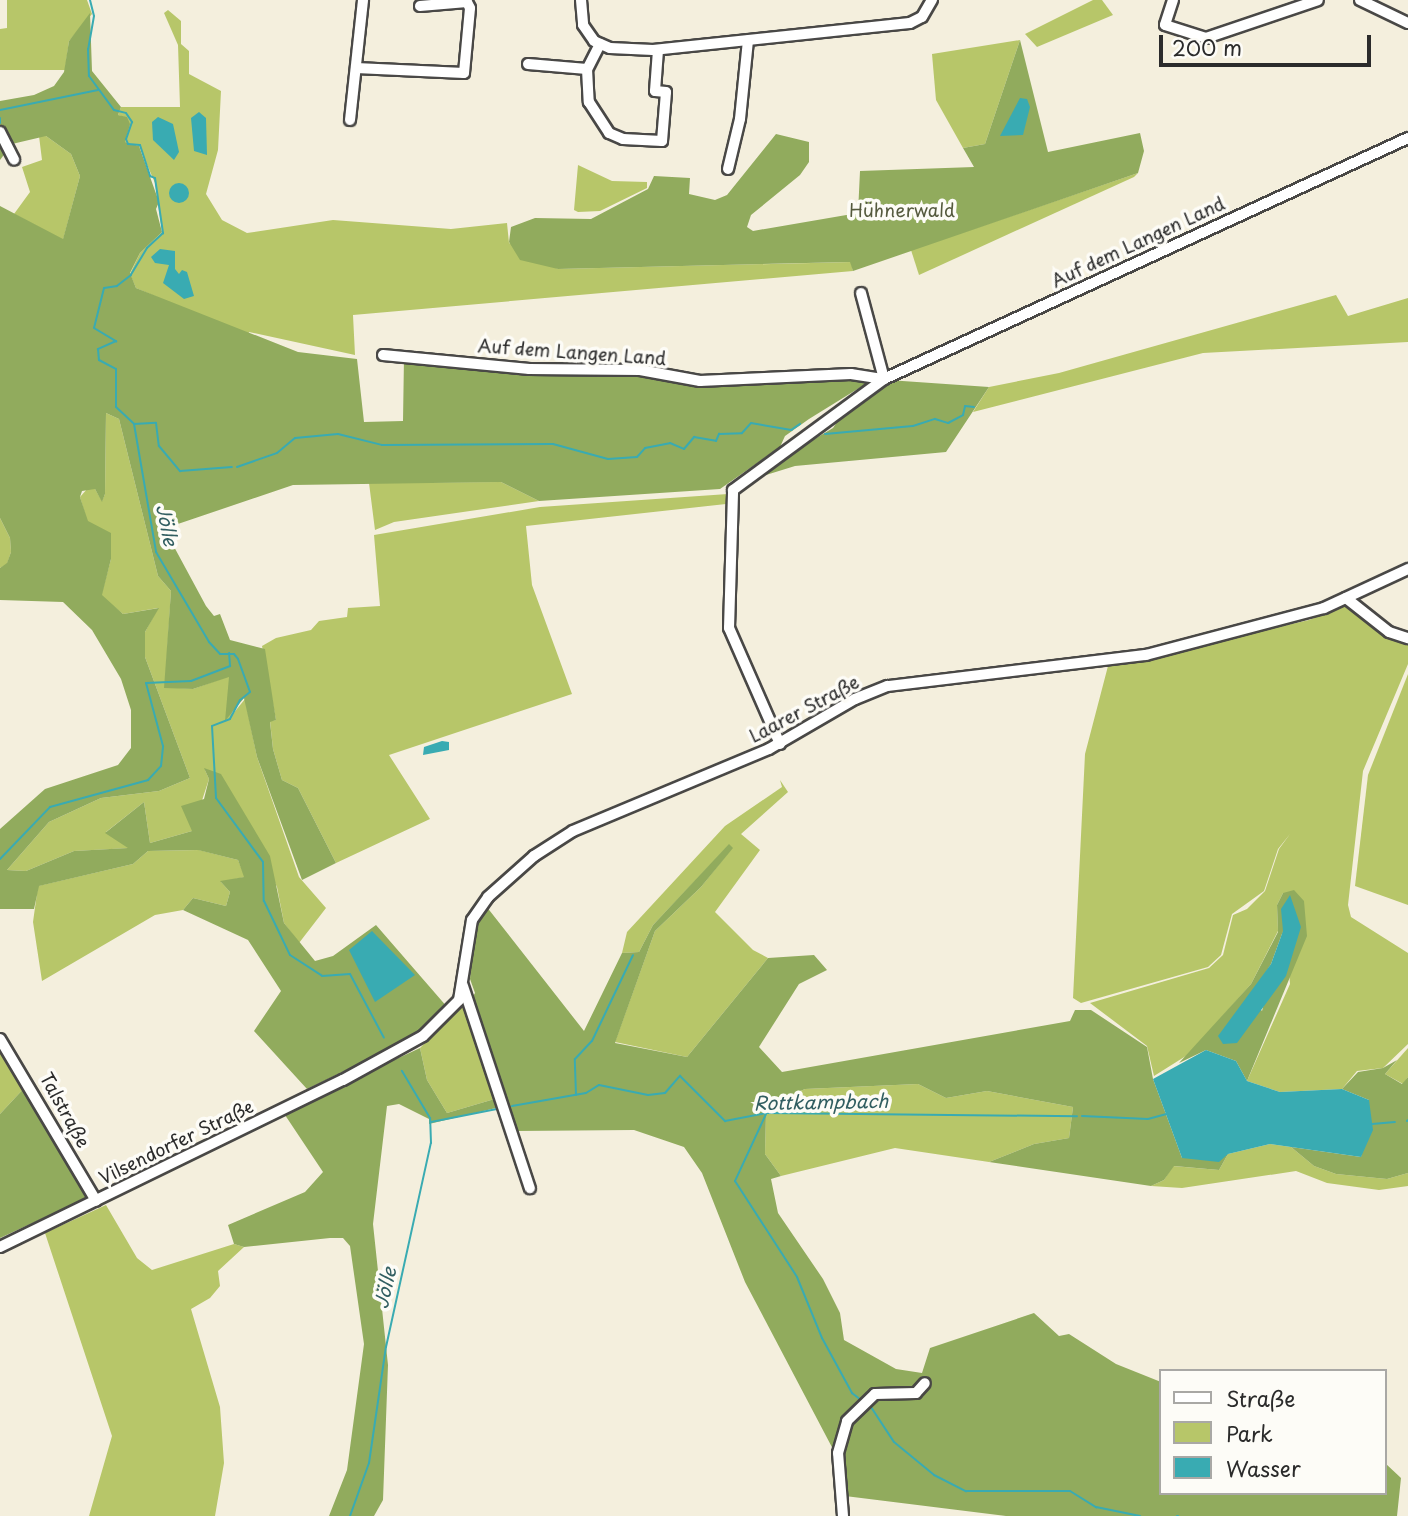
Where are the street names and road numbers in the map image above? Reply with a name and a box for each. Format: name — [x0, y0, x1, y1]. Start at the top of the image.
street label: Auf dem Langen Land — [1047, 192, 1229, 292]
street label: Auf dem Langen Land — [476, 335, 668, 369]
street label: Laarer Straße — [745, 671, 863, 747]
street label: Talstraße — [36, 1069, 94, 1151]
street label: Vilsendorfer Straße — [95, 1095, 257, 1189]

